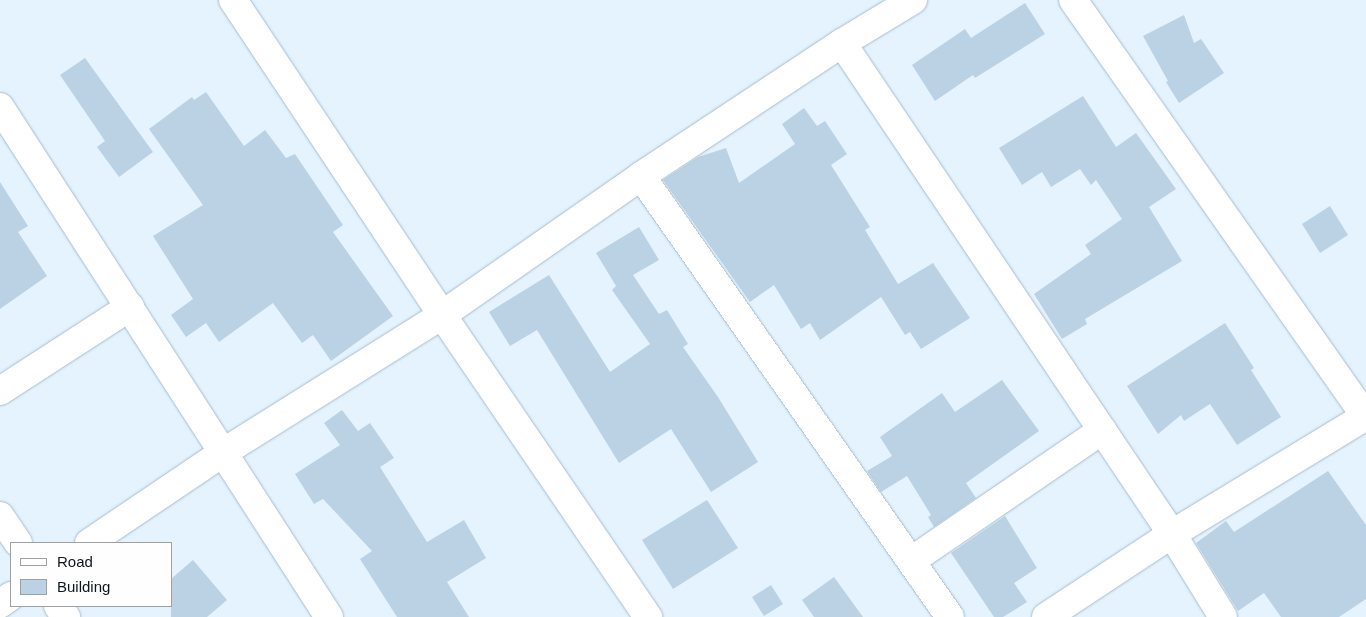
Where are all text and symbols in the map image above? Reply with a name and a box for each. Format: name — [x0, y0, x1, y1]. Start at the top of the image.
legend — [10, 542, 172, 607]
text: Road — [57, 553, 93, 570]
text: Building — [57, 578, 110, 595]

